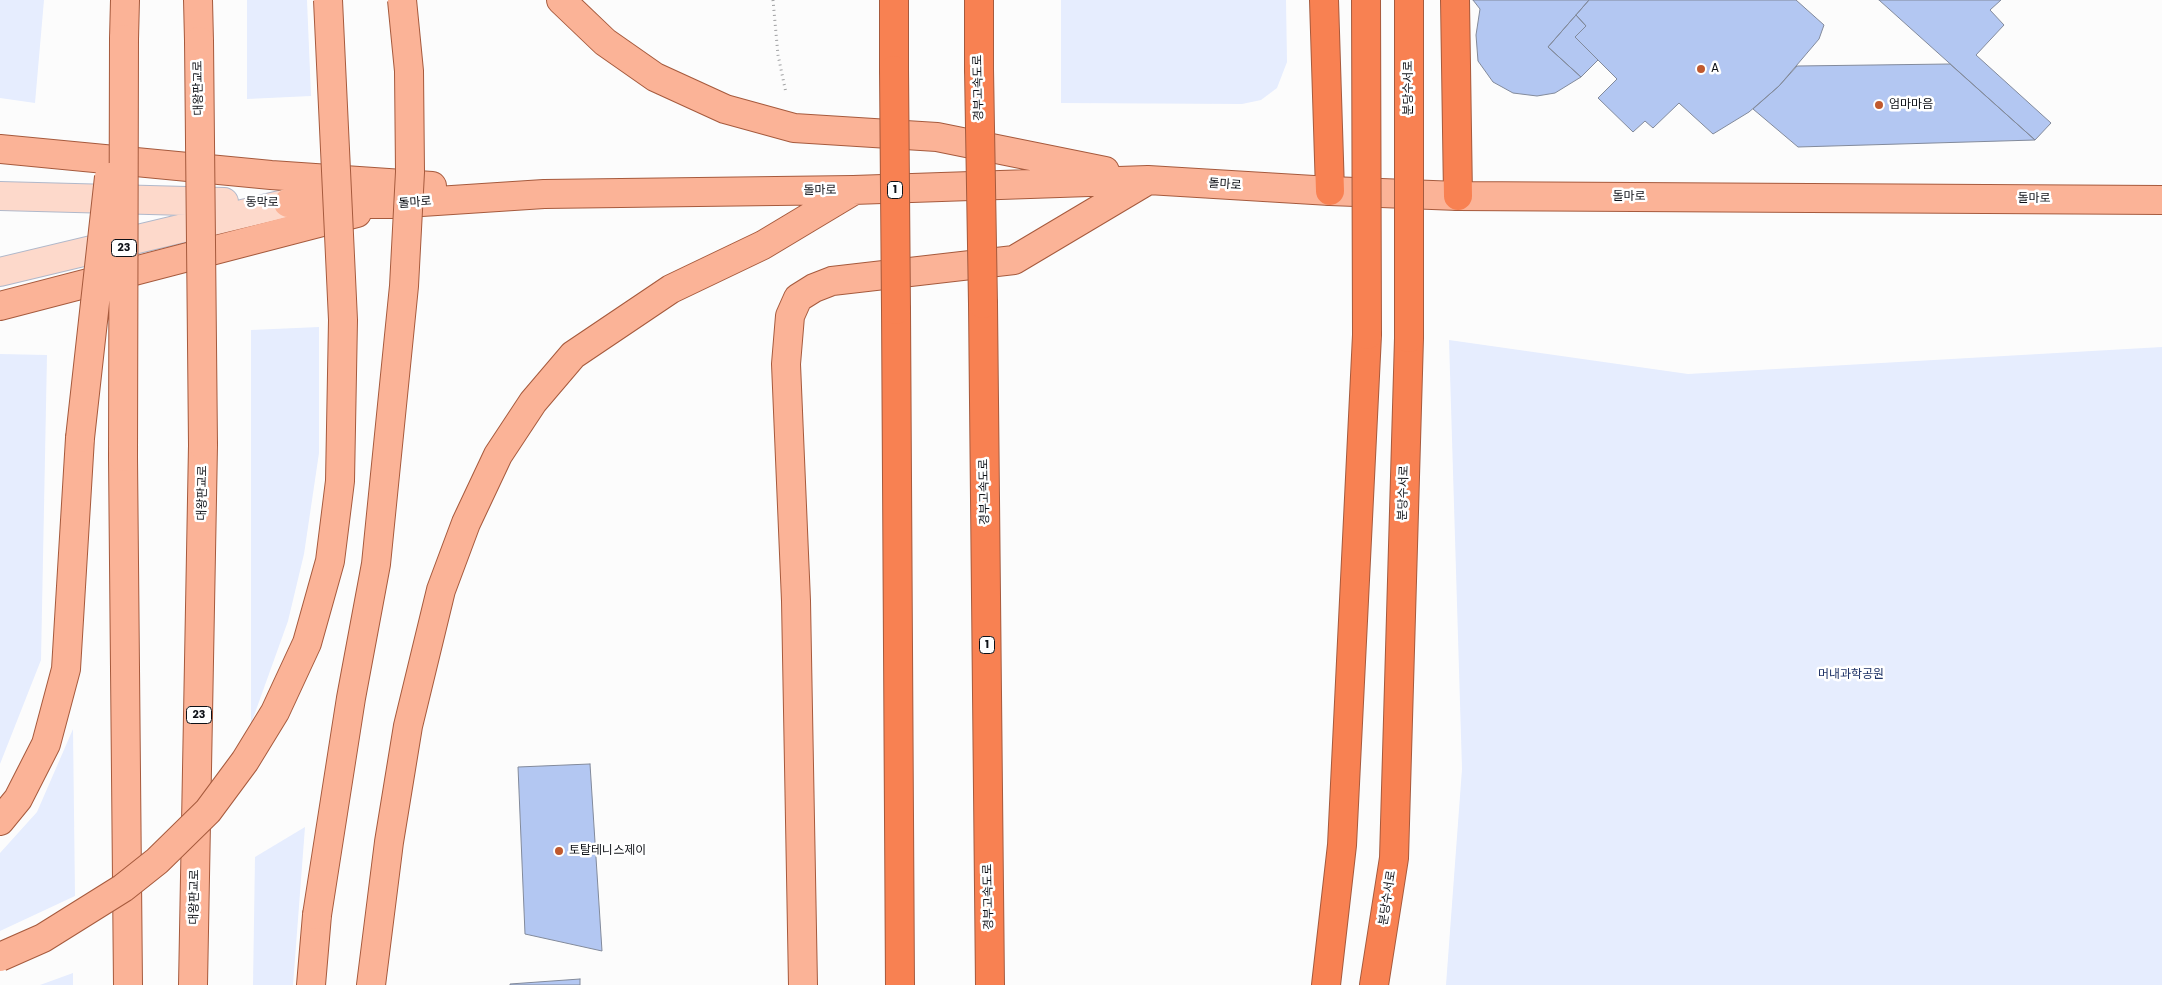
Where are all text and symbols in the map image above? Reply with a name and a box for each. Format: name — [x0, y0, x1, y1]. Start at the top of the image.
street label: 경부고속도로 — [971, 55, 987, 121]
street label: 대왕판교로 — [191, 60, 207, 116]
street label: 분당수서로 — [1402, 60, 1416, 116]
place label: A — [1711, 62, 1719, 76]
marker: A — [1695, 63, 1707, 75]
place label: 엄마마음 — [1889, 98, 1933, 112]
marker: 엄마마음 — [1873, 99, 1885, 111]
street label: 돌마로 — [1208, 177, 1242, 193]
road number: 1 — [888, 182, 902, 198]
street label: 돌마로 — [803, 184, 837, 198]
street label: 돌마로 — [1612, 190, 1646, 204]
street label: 돌마로 — [2017, 192, 2051, 206]
street label: 돌마로 — [398, 195, 432, 211]
street label: 동막로 — [245, 196, 279, 210]
road number: 23 — [112, 240, 136, 256]
street label: 경부고속도로 — [977, 459, 993, 525]
street label: 대왕판교로 — [195, 465, 211, 521]
street label: 분당수서로 — [1396, 465, 1412, 521]
road number: 1 — [980, 636, 994, 654]
park label: 머내과학공원 — [1818, 668, 1884, 682]
road number: 23 — [186, 706, 212, 724]
place label: 토탈테니스제이 — [569, 844, 646, 858]
marker: 토탈테니스제이 — [553, 845, 565, 857]
street label: 경부고속도로 — [981, 864, 997, 930]
street label: 대왕판교로 — [187, 869, 203, 925]
street label: 분당수서로 — [1377, 870, 1399, 926]

